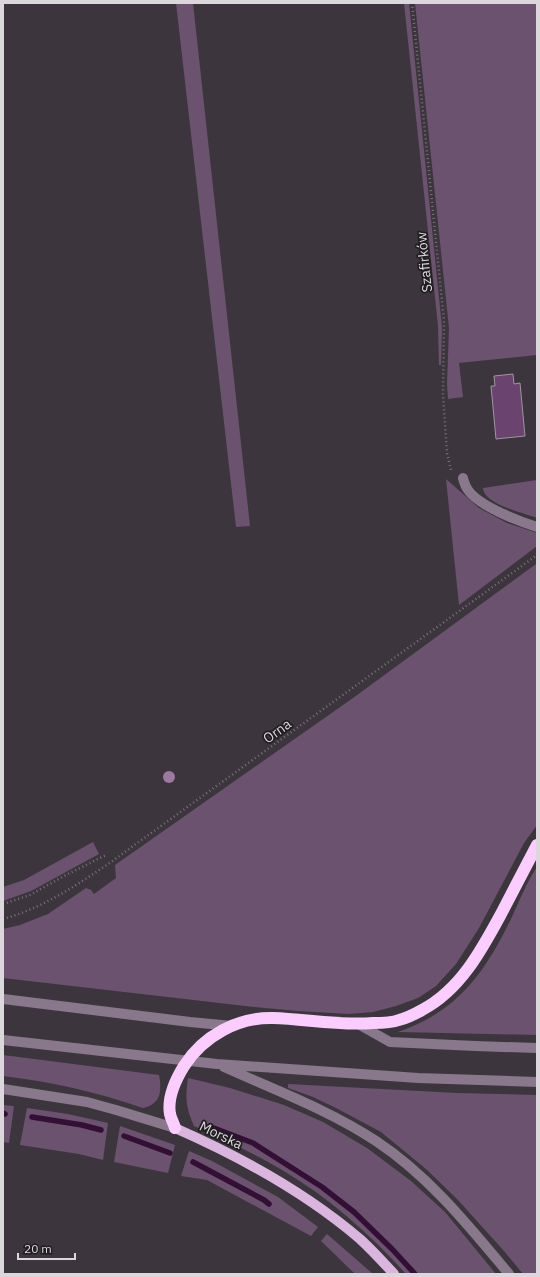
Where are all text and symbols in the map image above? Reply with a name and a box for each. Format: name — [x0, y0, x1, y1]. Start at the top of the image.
street label: Szafirków — [412, 231, 436, 293]
street label: Orna — [259, 714, 295, 747]
street label: Morska — [196, 1117, 246, 1153]
scale bar — [18, 1235, 75, 1261]
text: 20 m — [24, 1241, 52, 1256]

